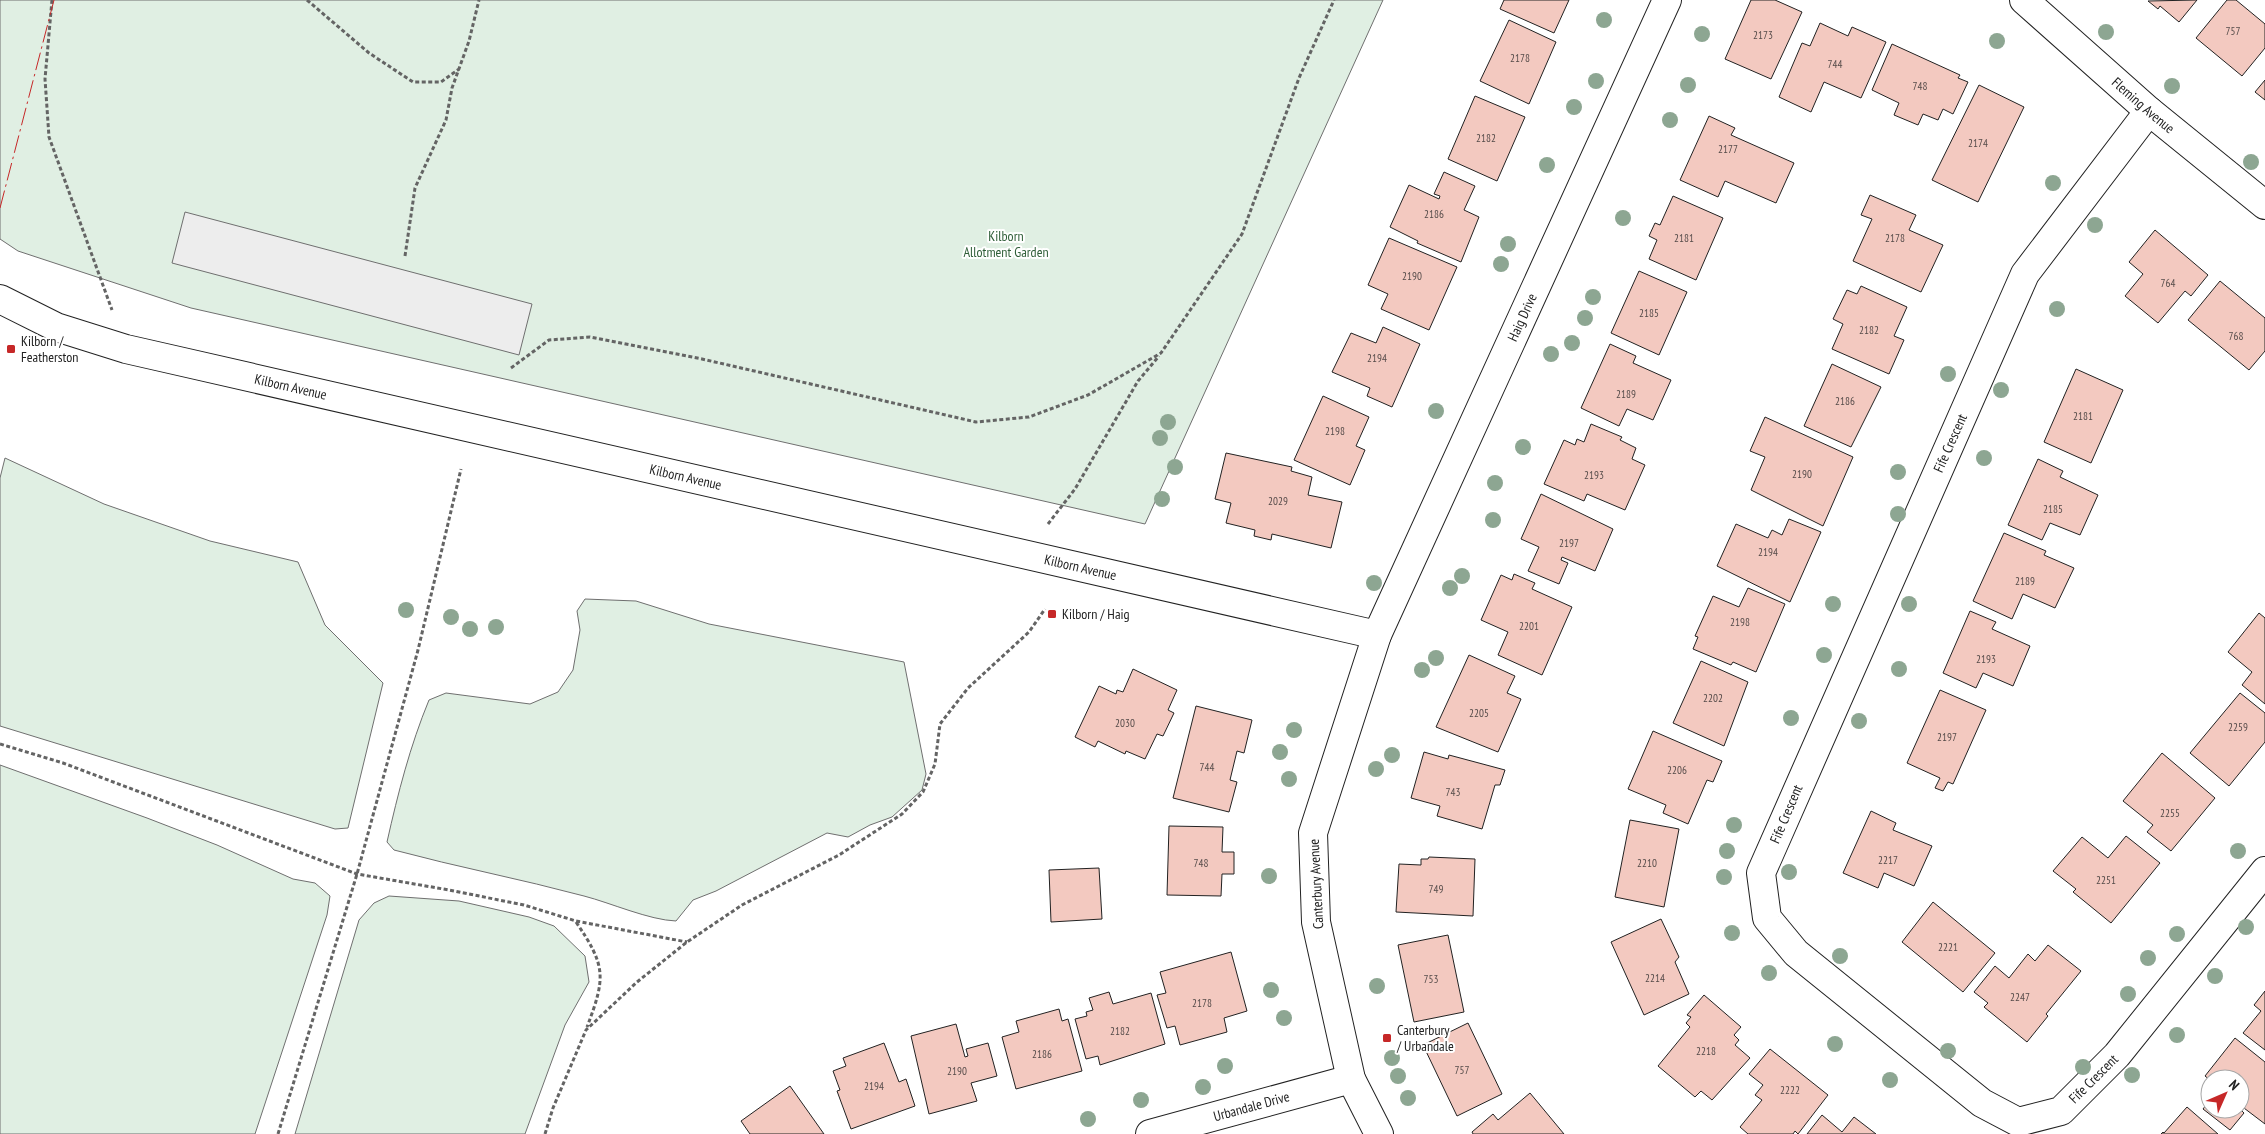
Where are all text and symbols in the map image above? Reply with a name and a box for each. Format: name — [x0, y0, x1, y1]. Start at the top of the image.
house number: 757 — [2226, 24, 2240, 38]
house number: 2173 — [1753, 28, 1773, 42]
house number: 2178 — [1510, 51, 1530, 65]
house number: 744 — [1828, 57, 1842, 71]
street label: Fleming Avenue — [2108, 73, 2179, 137]
house number: 748 — [1913, 79, 1927, 93]
house number: 2182 — [1476, 131, 1496, 145]
house number: 2174 — [1968, 136, 1988, 150]
house number: 2177 — [1718, 142, 1738, 156]
house number: 2186 — [1424, 207, 1444, 221]
park label: Kilborn Allotment Garden — [963, 227, 1049, 261]
house number: 2181 — [1674, 231, 1694, 245]
house number: 2178 — [1885, 231, 1905, 245]
house number: 2190 — [1402, 269, 1422, 283]
house number: 764 — [2161, 276, 2175, 290]
street label: Haig Drive — [1503, 290, 1541, 344]
house number: 2185 — [1639, 306, 1659, 320]
house number: 2182 — [1859, 323, 1879, 337]
house number: 768 — [2229, 329, 2243, 343]
place label: Kilborn / Featherston — [21, 332, 78, 366]
marker: Kilborn / Featherston — [5, 343, 17, 355]
house number: 2194 — [1367, 351, 1387, 365]
street label: Kilborn Avenue — [253, 370, 329, 404]
house number: 2189 — [1616, 387, 1636, 401]
house number: 2186 — [1835, 394, 1855, 408]
house number: 2181 — [2073, 409, 2093, 423]
street label: Fife Crescent — [1929, 411, 1971, 475]
house number: 2198 — [1325, 424, 1345, 438]
street label: Kilborn Avenue — [648, 460, 724, 494]
house number: 2190 — [1792, 467, 1812, 481]
house number: 2193 — [1584, 468, 1604, 482]
house number: 2029 — [1268, 494, 1288, 508]
house number: 2185 — [2043, 502, 2063, 516]
house number: 2197 — [1559, 536, 1579, 550]
house number: 2194 — [1758, 545, 1778, 559]
street label: Kilborn Avenue — [1043, 550, 1118, 584]
house number: 2189 — [2015, 574, 2035, 588]
place label: Kilborn / Haig — [1062, 605, 1130, 623]
marker: Kilborn / Haig — [1046, 608, 1058, 620]
house number: 2198 — [1730, 615, 1750, 629]
house number: 2201 — [1519, 619, 1539, 633]
house number: 2193 — [1976, 652, 1996, 666]
house number: 2202 — [1703, 691, 1723, 705]
house number: 2205 — [1469, 706, 1489, 720]
house number: 2030 — [1115, 716, 1135, 730]
house number: 2259 — [2228, 720, 2248, 734]
house number: 2197 — [1937, 730, 1957, 744]
house number: 744 — [1200, 760, 1214, 774]
house number: 2206 — [1667, 763, 1687, 777]
street label: Fife Crescent — [1766, 782, 1806, 846]
house number: 743 — [1446, 785, 1460, 799]
house number: 2255 — [2160, 806, 2180, 820]
street label: Canterbury Avenue — [1305, 838, 1327, 930]
house number: 2217 — [1878, 853, 1898, 867]
house number: 748 — [1194, 856, 1208, 870]
house number: 2210 — [1637, 856, 1657, 870]
house number: 2251 — [2096, 873, 2116, 887]
house number: 749 — [1429, 882, 1443, 896]
house number: 2221 — [1938, 940, 1958, 954]
house number: 2214 — [1645, 971, 1665, 985]
house number: 753 — [1424, 972, 1438, 986]
house number: 2247 — [2010, 990, 2030, 1004]
house number: 2178 — [1192, 996, 1212, 1010]
place label: Canterbury / Urbandale — [1396, 1021, 1454, 1055]
house number: 2182 — [1110, 1024, 1130, 1038]
marker: Canterbury / Urbandale — [1381, 1032, 1393, 1044]
house number: 2218 — [1696, 1044, 1716, 1058]
house number: 2186 — [1032, 1047, 1052, 1061]
street label: Fife Crescent — [2065, 1050, 2122, 1107]
house number: 757 — [1455, 1063, 1469, 1077]
house number: 2190 — [947, 1064, 967, 1078]
north arrow — [2200, 1069, 2250, 1119]
text: N — [2225, 1076, 2243, 1094]
house number: 2194 — [864, 1079, 884, 1093]
house number: 2222 — [1780, 1083, 1800, 1097]
street label: Urbandale Drive — [1211, 1087, 1292, 1125]

